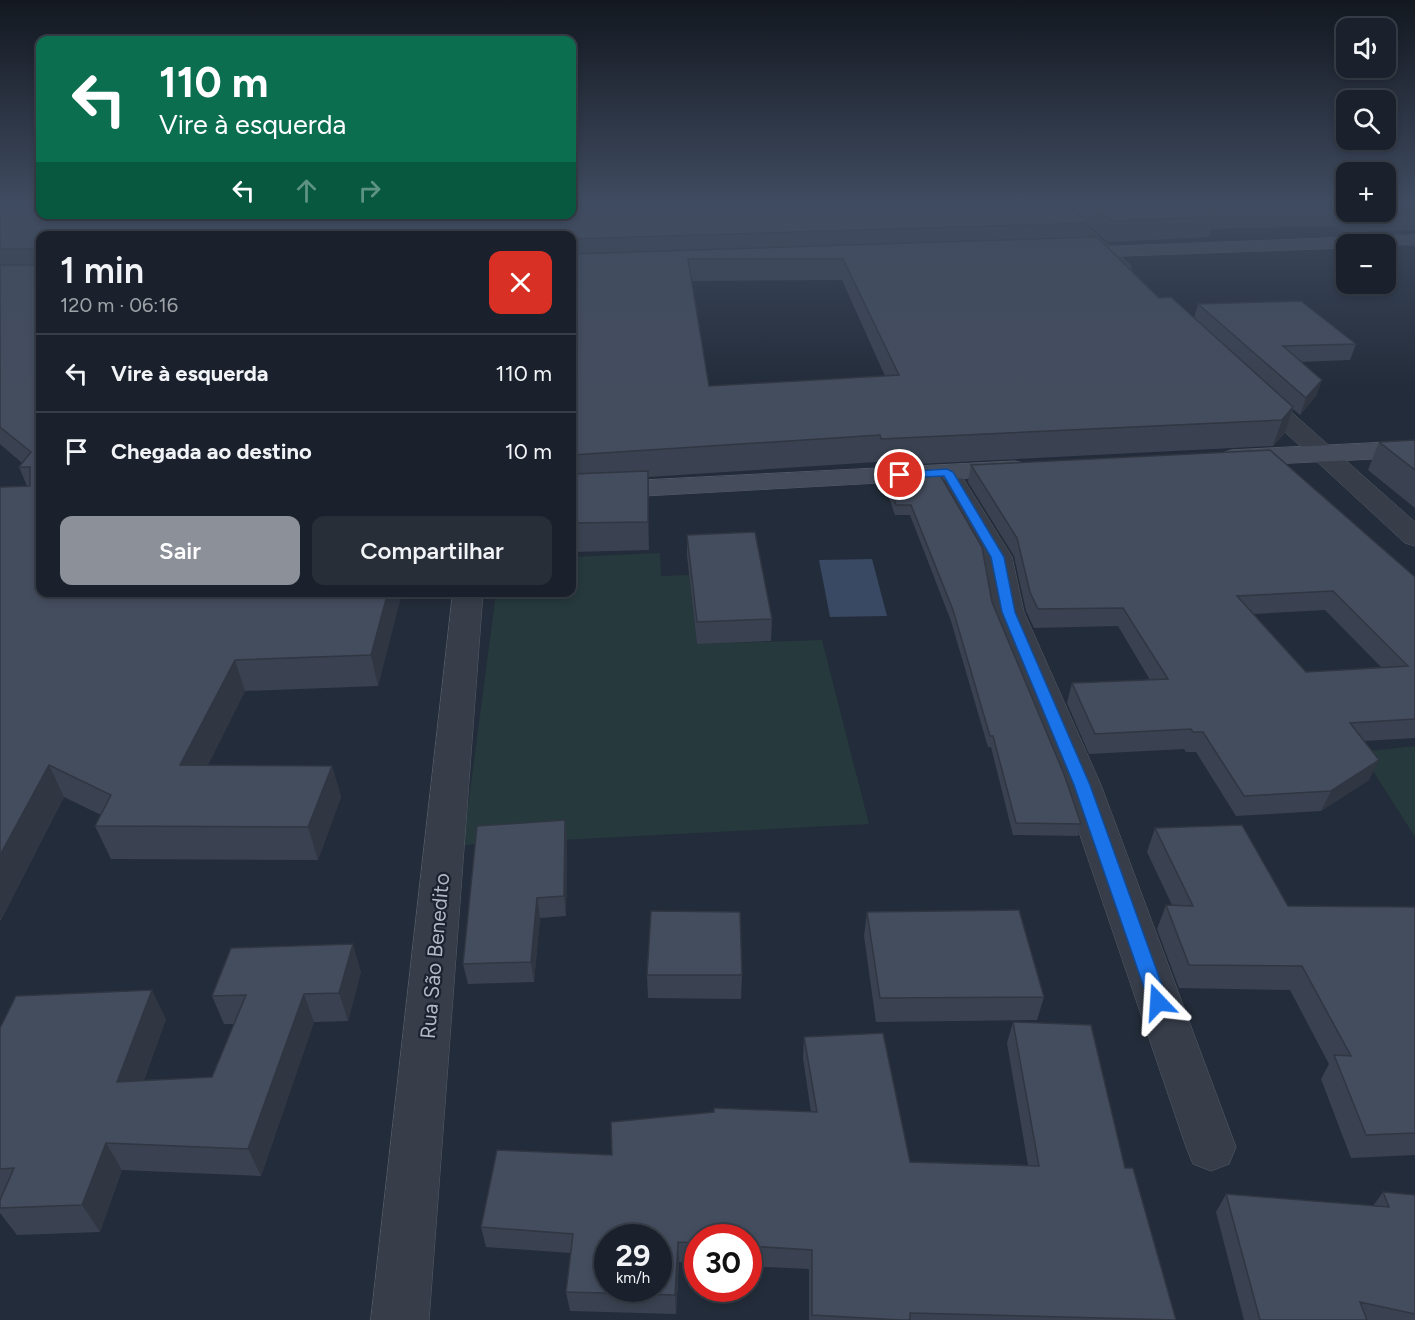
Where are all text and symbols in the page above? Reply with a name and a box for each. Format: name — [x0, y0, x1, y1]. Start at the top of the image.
map controls — [1336, 18, 1396, 294]
button: sound — [1336, 18, 1396, 78]
text: 110 m — [159, 57, 268, 108]
icon: left — [60, 60, 138, 138]
button: search — [1336, 90, 1396, 150]
text: Vire à esquerda — [159, 108, 346, 141]
button: + — [1336, 162, 1396, 222]
icon: left — [227, 174, 260, 207]
icon: ahead — [290, 174, 323, 207]
icon: right — [353, 174, 386, 207]
button: − — [1336, 234, 1396, 294]
text: 1 min — [60, 249, 144, 292]
button: close — [489, 251, 552, 314]
text: 120 m · 06:16 — [60, 293, 178, 317]
icon: left — [60, 357, 93, 390]
text: Vire à esquerda — [111, 360, 269, 387]
text: 110 m — [496, 360, 552, 387]
icon: arrive — [60, 435, 93, 468]
text: Chegada ao destino — [111, 438, 312, 465]
text: 10 m — [505, 438, 552, 465]
pin — [874, 449, 925, 500]
icon: arrive — [883, 458, 916, 491]
button: Sair — [60, 516, 300, 585]
button: Compartilhar — [312, 516, 552, 585]
street label: Rua São Benedito — [415, 872, 454, 1040]
position arrow — [1126, 970, 1190, 1034]
speed limit sign: 30 — [684, 1224, 762, 1302]
text: 29 — [616, 1237, 650, 1274]
text: km/h — [616, 1269, 650, 1287]

